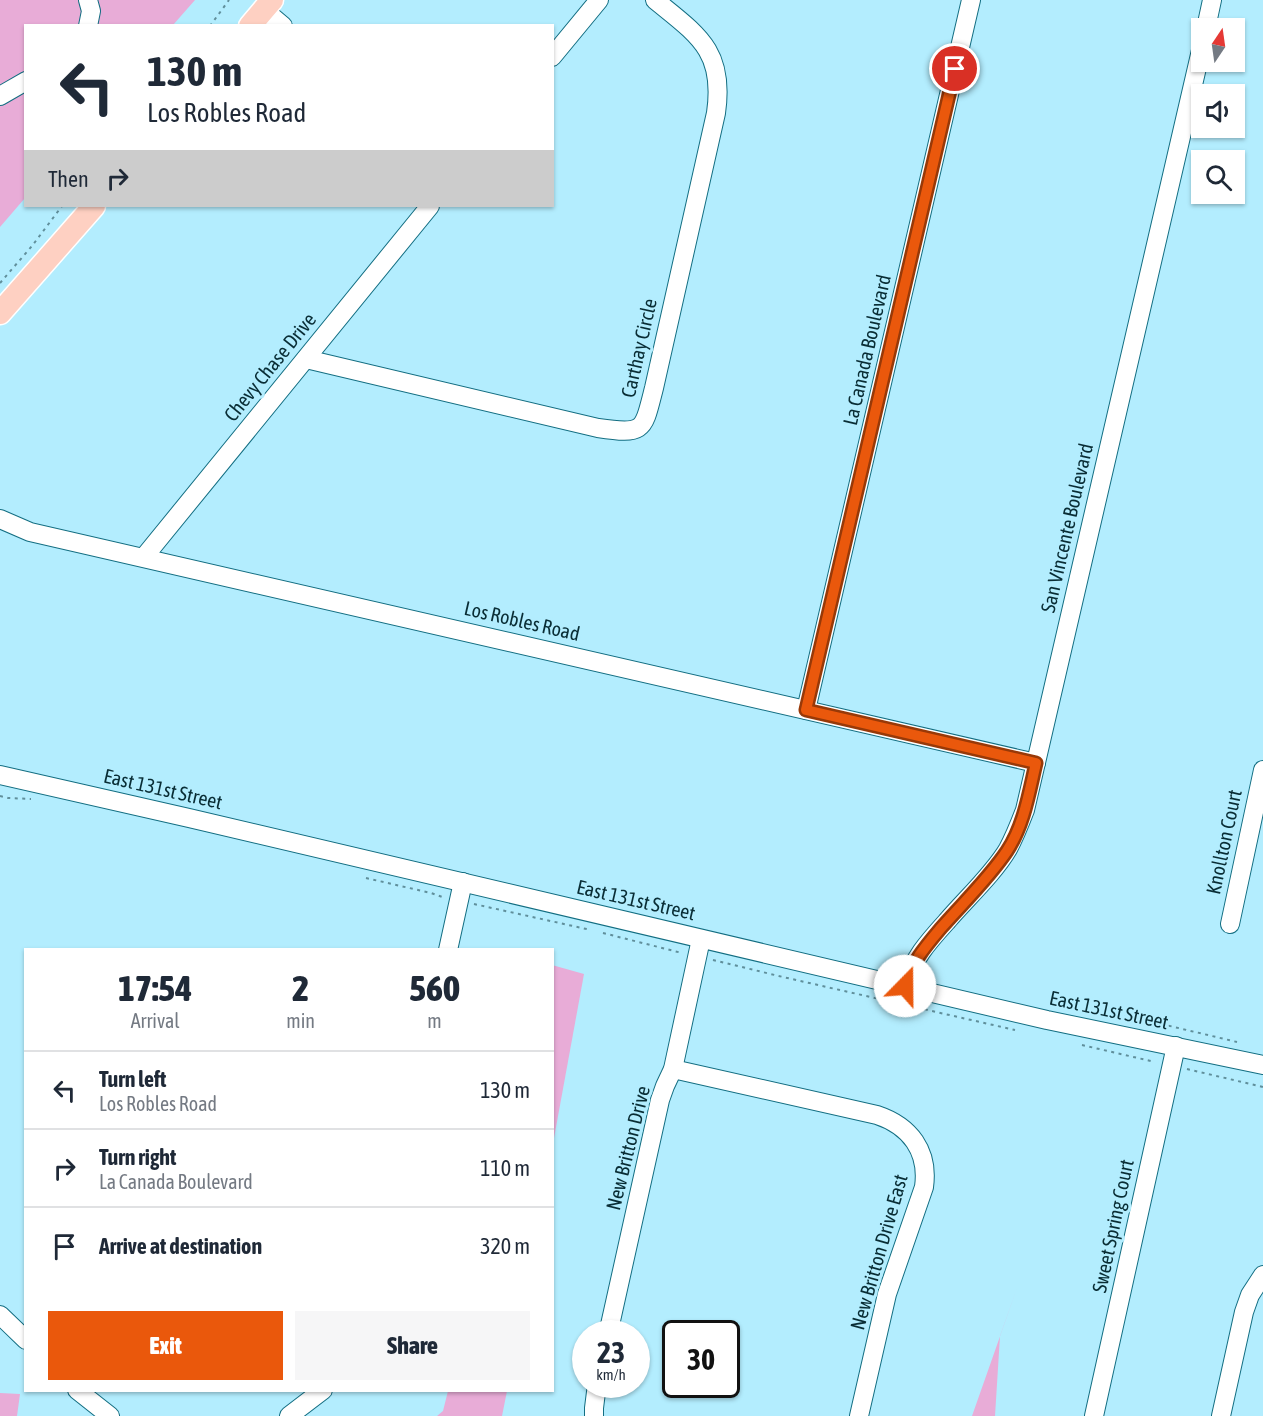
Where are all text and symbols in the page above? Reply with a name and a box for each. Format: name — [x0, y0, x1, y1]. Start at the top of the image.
north arrow — [1191, 18, 1245, 72]
map controls — [1191, 18, 1245, 204]
pin — [929, 43, 980, 94]
text: 130 m — [147, 47, 242, 95]
icon: left — [48, 48, 126, 126]
icon: arrive — [938, 52, 971, 85]
button: sound — [1191, 84, 1245, 138]
text: Los Robles Road — [147, 97, 306, 128]
button: search — [1191, 150, 1245, 204]
icon: right — [101, 162, 134, 195]
text: Then — [48, 166, 89, 192]
street label: La Canada Boulevard — [838, 272, 895, 427]
street label: Carthay Circle — [616, 296, 661, 400]
street label: Chevy Chase Drive — [219, 308, 320, 425]
street label: San Vincente Boulevard — [1036, 441, 1097, 615]
street label: Los Robles Road — [462, 596, 582, 645]
street label: East 131st Street — [102, 764, 225, 813]
street label: Knollton Court — [1201, 787, 1246, 896]
street label: East 131st Street — [575, 875, 698, 924]
position arrow — [873, 954, 937, 1018]
text: 17:54 — [118, 967, 192, 1009]
text: 2 — [292, 967, 309, 1009]
text: 560 — [409, 967, 460, 1009]
street label: East 131st Street — [1048, 986, 1171, 1033]
text: Arrival — [131, 1009, 180, 1032]
text: min — [286, 1009, 315, 1032]
text: m — [427, 1009, 442, 1032]
text: Turn left — [99, 1066, 166, 1092]
icon: left — [48, 1074, 81, 1107]
text: 130 m — [480, 1077, 530, 1103]
street label: New Britton Drive — [601, 1083, 654, 1212]
text: Los Robles Road — [99, 1092, 217, 1115]
text: Turn right — [99, 1144, 176, 1170]
icon: right — [48, 1152, 81, 1185]
text: 110 m — [480, 1155, 530, 1181]
street label: Sweet Spring Court — [1087, 1157, 1138, 1295]
text: La Canada Boulevard — [99, 1170, 253, 1193]
street label: New Britton Drive East — [845, 1171, 912, 1332]
icon: arrive — [48, 1230, 81, 1263]
text: Arrive at destination — [99, 1233, 262, 1259]
text: 320 m — [480, 1233, 530, 1259]
button: Exit — [48, 1311, 283, 1380]
button: Share — [295, 1311, 530, 1380]
speed limit sign: 30 — [662, 1320, 740, 1398]
text: 23 — [597, 1335, 625, 1369]
text: km/h — [596, 1366, 626, 1383]

